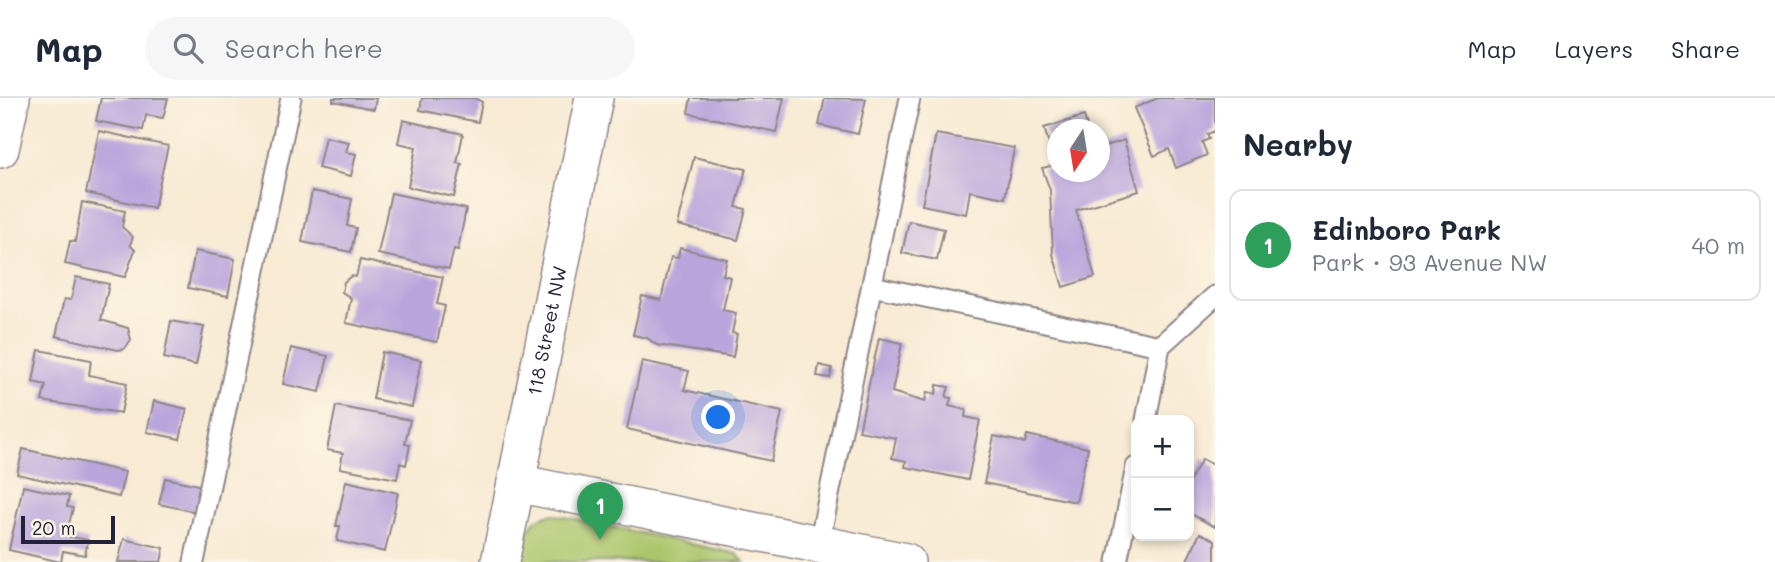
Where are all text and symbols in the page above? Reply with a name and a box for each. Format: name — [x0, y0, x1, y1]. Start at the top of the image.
search box — [145, 17, 635, 80]
text: Map — [35, 27, 103, 70]
icon: search — [169, 29, 207, 67]
text: Search here — [225, 31, 383, 65]
text: Map — [1468, 33, 1516, 64]
text: Layers — [1554, 33, 1633, 64]
text: Share — [1671, 33, 1740, 64]
north arrow — [1047, 119, 1110, 182]
text: Nearby — [1243, 124, 1353, 164]
text: Edinboro Park — [1312, 213, 1501, 247]
text: 1 — [1263, 230, 1273, 260]
text: 40 m — [1692, 230, 1745, 260]
text: Park · 93 Avenue NW — [1312, 247, 1547, 277]
street label: 118 Street NW — [521, 263, 572, 398]
your location — [701, 400, 735, 434]
map controls — [1131, 415, 1194, 541]
button: + — [1131, 415, 1194, 478]
button: − — [1131, 478, 1194, 541]
pin: 1 — [577, 482, 623, 540]
scale bar — [21, 513, 116, 545]
text: 20 m — [32, 515, 76, 540]

